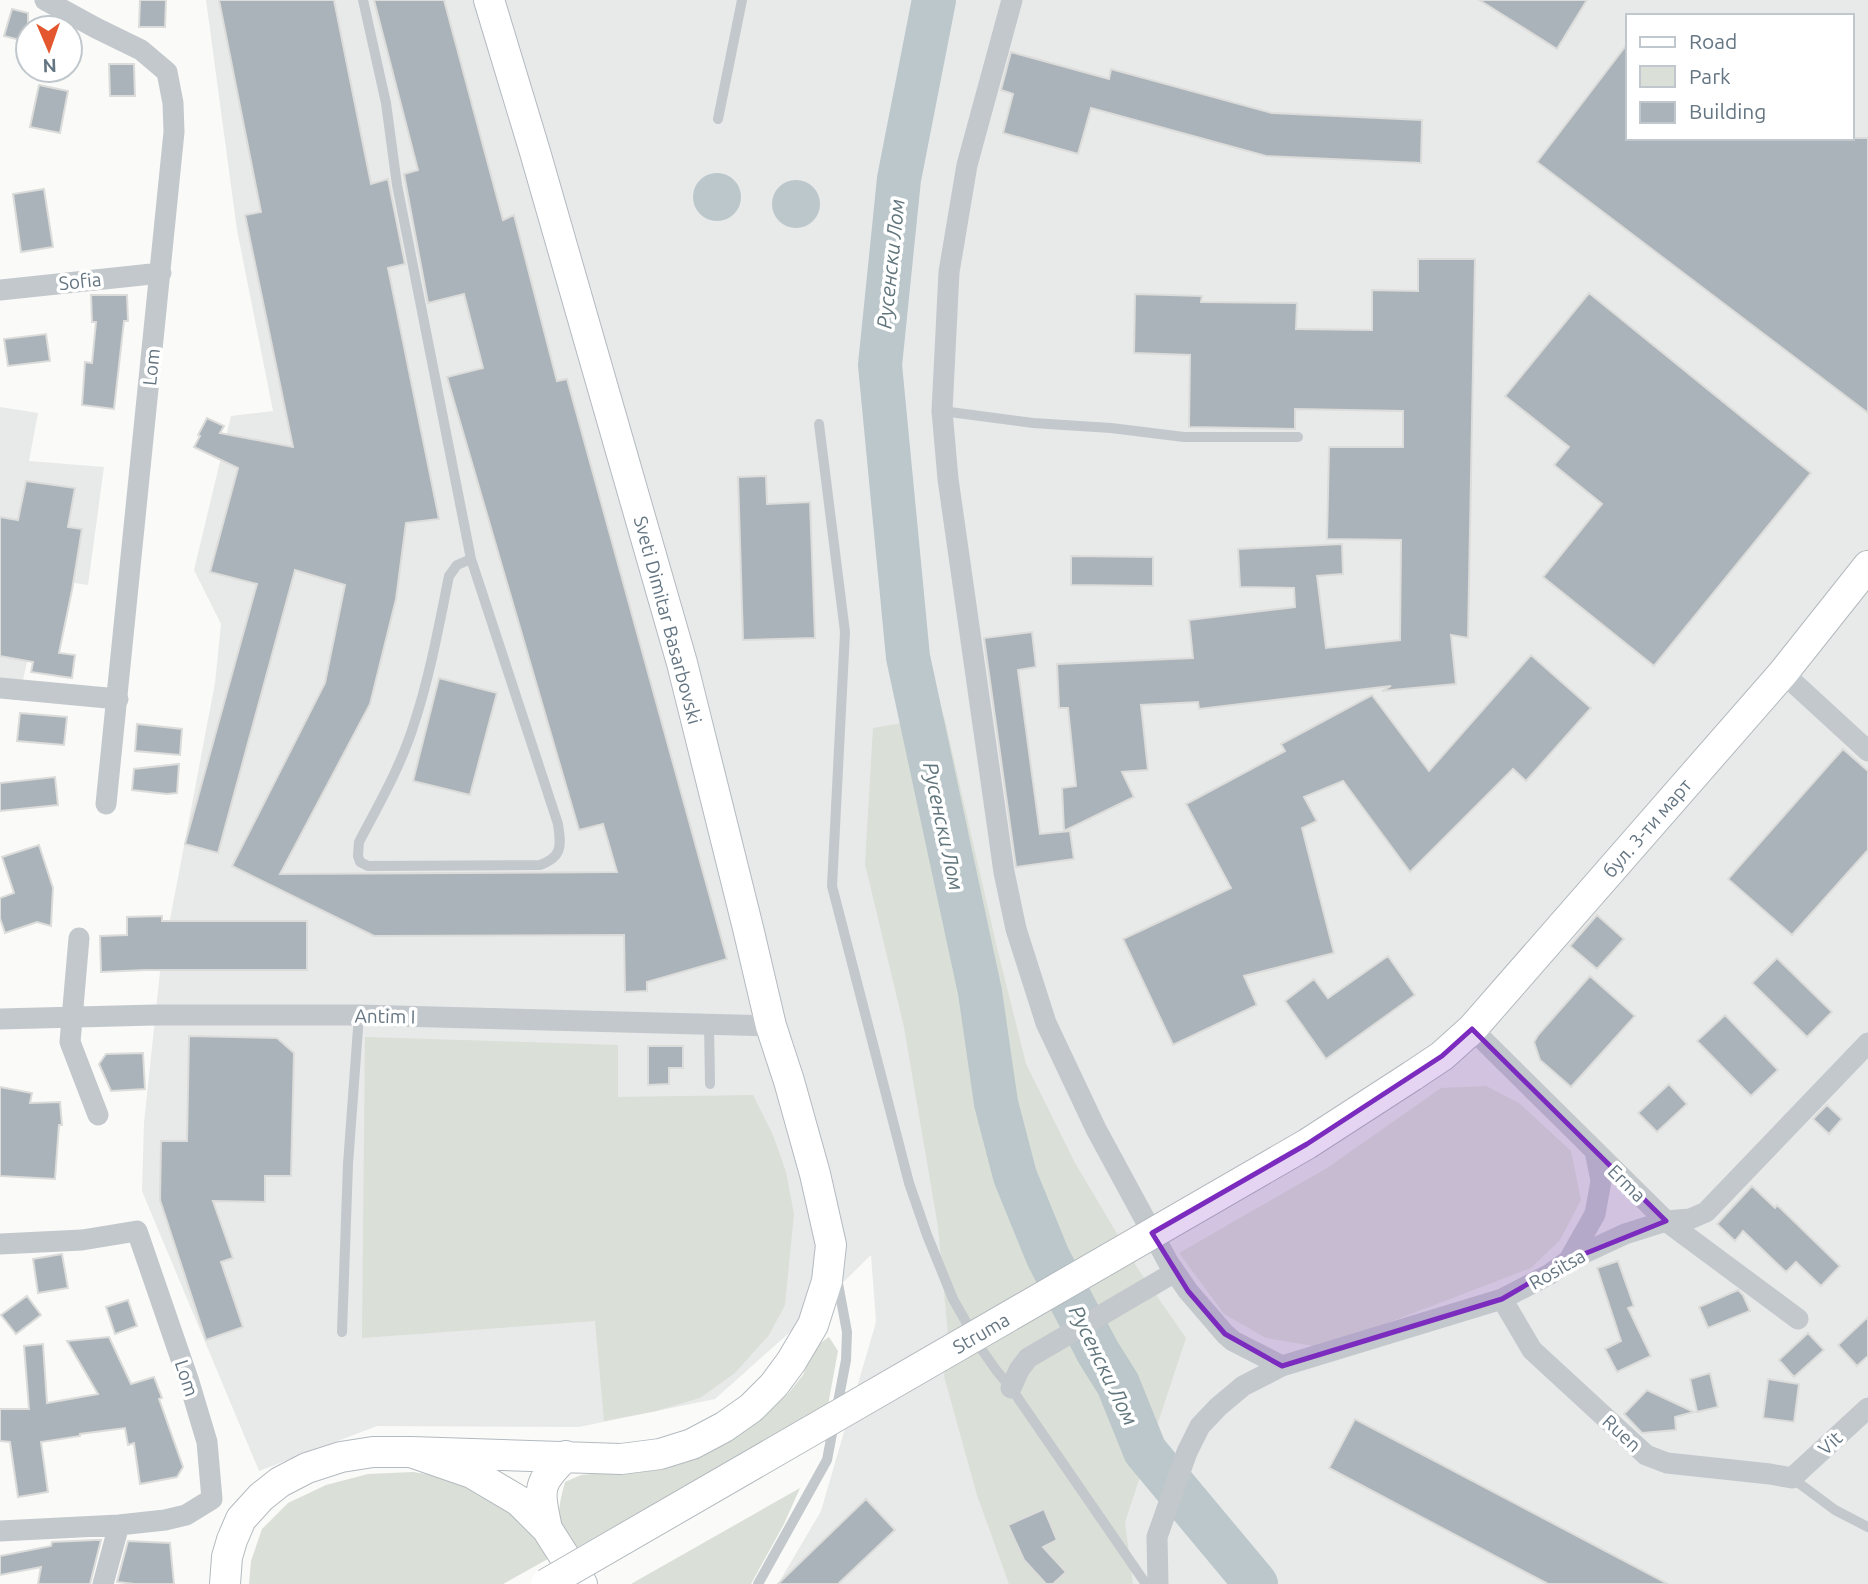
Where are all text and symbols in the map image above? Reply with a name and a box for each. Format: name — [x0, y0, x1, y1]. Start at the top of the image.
north arrow — [14, 14, 84, 84]
legend — [1626, 14, 1854, 140]
text: Road — [1689, 29, 1737, 53]
text: N — [42, 55, 57, 77]
text: Park — [1689, 64, 1731, 88]
text: Building — [1689, 99, 1766, 123]
water label: Русенски Лом — [871, 198, 909, 330]
street label: Sofia — [58, 268, 102, 294]
street label: Lom — [138, 347, 164, 387]
street label: Sveti Dimitar Basarbovski — [630, 513, 706, 727]
water label: Русенски Лом — [919, 760, 969, 892]
street label: бул. 3-ти март — [1598, 774, 1696, 882]
street label: Antim I — [354, 1004, 416, 1028]
street label: Erma — [1604, 1160, 1650, 1206]
street label: Rositsa — [1525, 1244, 1589, 1294]
water label: Русенски Лом — [1065, 1301, 1143, 1429]
street label: Struma — [949, 1308, 1013, 1358]
street label: Lom — [171, 1357, 203, 1399]
street label: Ruen — [1598, 1410, 1646, 1456]
street label: Vit — [1813, 1426, 1847, 1459]

